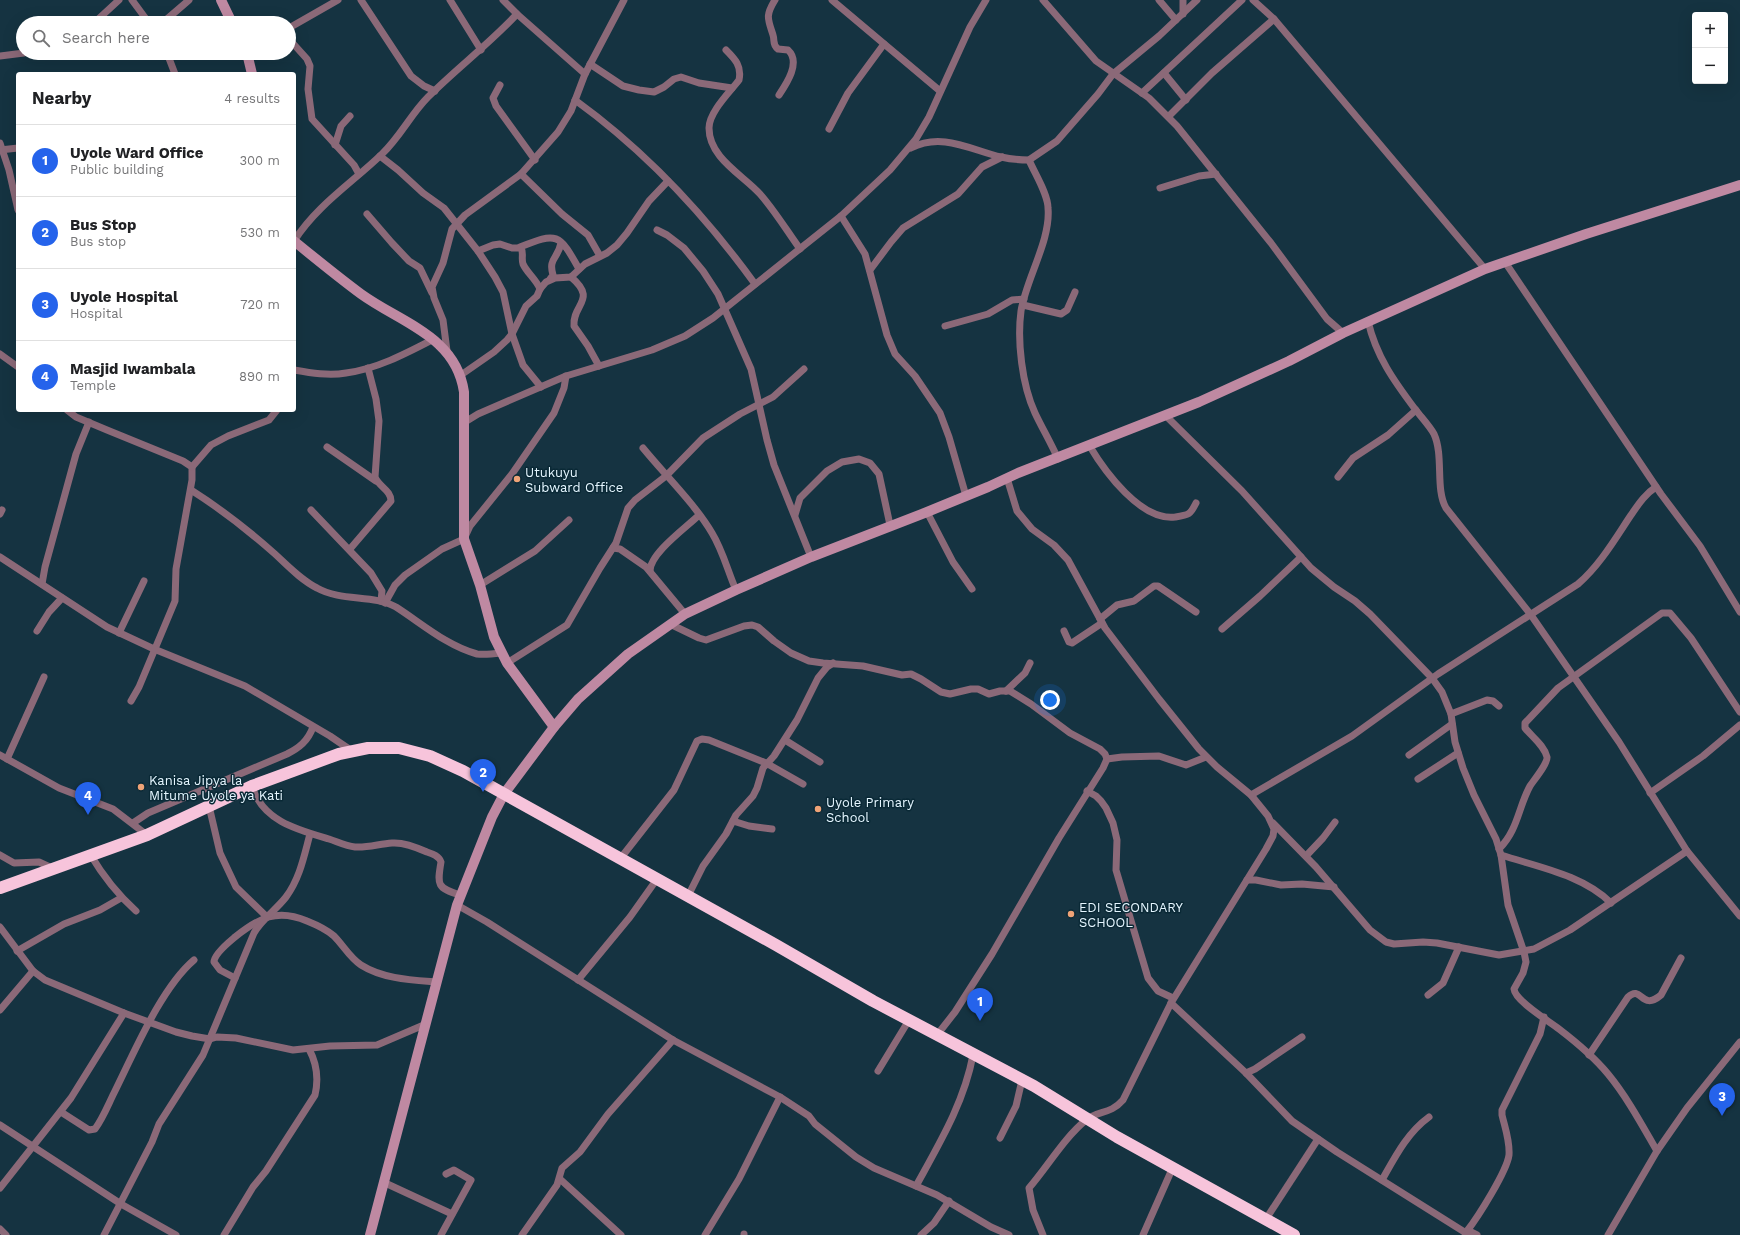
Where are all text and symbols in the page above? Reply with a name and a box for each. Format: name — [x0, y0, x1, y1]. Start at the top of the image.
map controls — [1692, 12, 1728, 84]
button: + — [1692, 12, 1728, 48]
search box — [16, 16, 296, 60]
icon: search — [30, 27, 52, 49]
text: Search here — [62, 29, 150, 47]
button: − — [1692, 48, 1728, 84]
text: Nearby — [32, 88, 91, 108]
text: 4 results — [224, 91, 280, 106]
text: Uyole Ward Office — [70, 144, 204, 162]
text: 1 — [42, 153, 48, 168]
text: 300 m — [239, 153, 280, 168]
text: Public building — [70, 162, 163, 177]
text: Bus Stop — [70, 216, 136, 234]
text: 2 — [41, 225, 49, 240]
text: 530 m — [240, 225, 280, 240]
text: Bus stop — [70, 234, 126, 249]
text: Uyole Hospital — [70, 288, 178, 306]
text: 3 — [41, 297, 49, 312]
text: 720 m — [240, 297, 280, 312]
text: Hospital — [70, 306, 122, 321]
text: Masjid Iwambala — [70, 360, 195, 378]
text: 4 — [41, 369, 49, 384]
text: 890 m — [239, 369, 280, 384]
text: Temple — [70, 378, 116, 393]
place label: Utukuyu Subward Office — [525, 465, 623, 495]
marker: Utukuyu Subward Office — [512, 474, 522, 484]
your location — [1040, 690, 1060, 710]
pin: 2 — [470, 759, 496, 792]
place label: Kanisa Jipya la Mitume Uyole ya Kati — [149, 773, 283, 803]
pin: 4 — [75, 782, 101, 815]
marker: Kanisa Jipya la Mitume Uyole ya Kati — [136, 782, 146, 792]
place label: Uyole Primary School — [826, 795, 914, 825]
marker: Uyole Primary School — [813, 804, 823, 814]
place label: EDI SECONDARY SCHOOL — [1079, 900, 1184, 930]
marker: EDI SECONDARY SCHOOL — [1066, 909, 1076, 919]
pin: 1 — [967, 988, 993, 1021]
pin: 3 — [1709, 1083, 1735, 1116]

